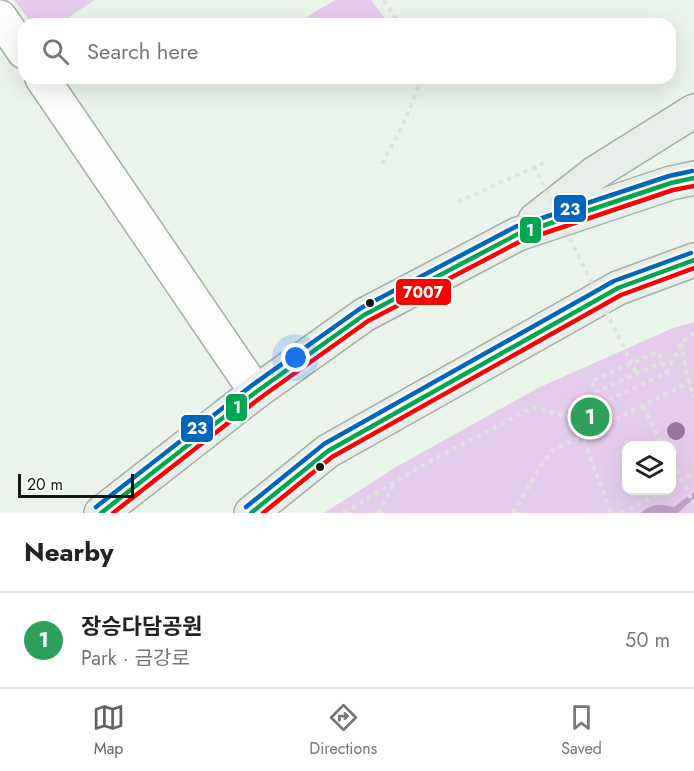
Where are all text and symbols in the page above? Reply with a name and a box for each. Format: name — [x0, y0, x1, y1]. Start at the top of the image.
search box — [18, 18, 676, 84]
icon: search — [39, 35, 72, 68]
text: Search here — [87, 35, 198, 67]
line badge: 23 — [553, 194, 587, 223]
text: 23 — [560, 198, 580, 221]
line badge: 1 — [519, 216, 542, 244]
text: 1 — [526, 219, 534, 242]
line badge: 7007 — [395, 278, 452, 306]
text: 7007 — [403, 281, 444, 304]
unlabelled marker — [364, 297, 376, 309]
your location — [281, 343, 310, 372]
line badge: 1 — [225, 393, 248, 422]
pin: 1 — [570, 394, 610, 440]
text: 1 — [233, 396, 241, 419]
line badge: 23 — [180, 414, 214, 443]
text: 23 — [187, 417, 207, 440]
map controls — [622, 441, 676, 495]
button: layers — [622, 441, 676, 495]
unlabelled marker — [314, 461, 326, 473]
scale bar — [18, 471, 134, 498]
text: 20 m — [27, 473, 63, 496]
text: Nearby — [24, 533, 113, 571]
text: 장승다담공원 — [81, 610, 202, 642]
text: 1 — [38, 626, 49, 655]
text: 50 m — [625, 626, 670, 655]
text: Park · 금강로 — [81, 644, 190, 673]
tab: Map — [92, 701, 125, 760]
tab: Directions — [309, 701, 377, 760]
tab: Saved — [561, 701, 602, 760]

